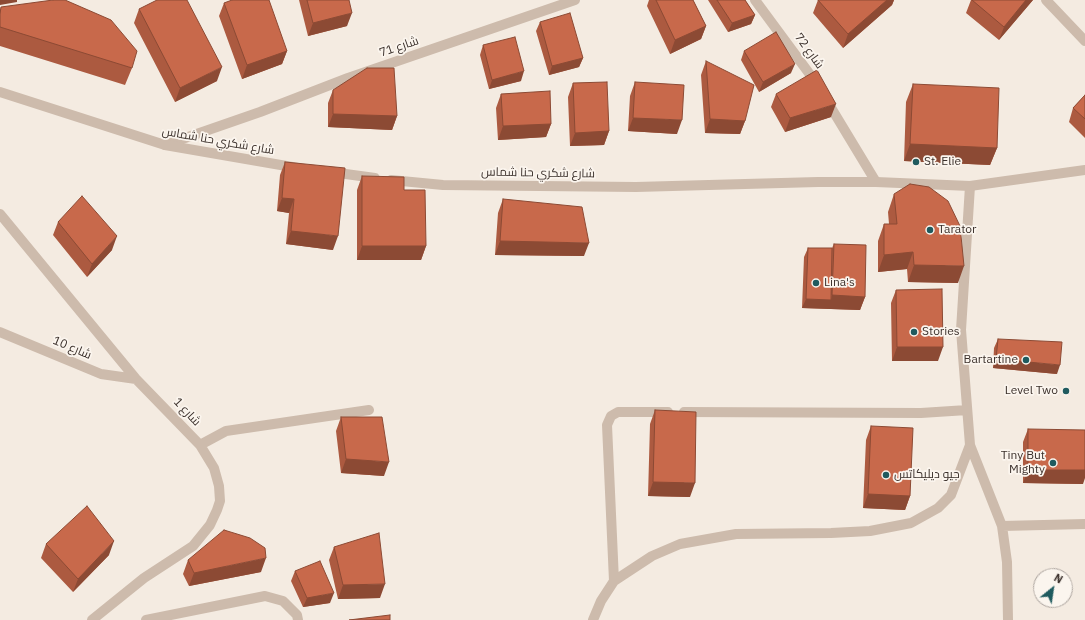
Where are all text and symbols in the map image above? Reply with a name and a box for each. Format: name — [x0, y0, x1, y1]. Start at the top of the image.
street label: شارع 72 — [791, 30, 827, 72]
street label: شارع 71 — [378, 34, 420, 60]
street label: شارع شكري حنا شماس — [161, 124, 275, 158]
place label: St. Elie — [924, 155, 961, 169]
marker: St. Elie — [911, 157, 921, 167]
street label: شارع شكري حنا شماس — [481, 165, 595, 181]
place label: Tarator — [938, 223, 976, 237]
marker: Tarator — [925, 225, 935, 235]
place label: Lina's — [824, 276, 855, 290]
marker: Lina's — [811, 278, 821, 288]
place label: Stories — [922, 325, 960, 339]
marker: Stories — [909, 327, 919, 337]
street label: شارع 10 — [51, 333, 93, 363]
place label: Bartartine — [964, 353, 1018, 367]
marker: Bartartine — [1021, 355, 1031, 365]
place label: Level Two — [1005, 384, 1058, 398]
marker: Level Two — [1061, 386, 1071, 396]
street label: شارع 1 — [170, 395, 204, 429]
place label: Tiny But Mighty — [1001, 449, 1045, 477]
marker: Tiny But Mighty — [1048, 458, 1058, 468]
place label: جيو ديليكاتس — [894, 468, 960, 482]
marker: جيو ديليكاتس — [881, 470, 891, 480]
north arrow — [1033, 568, 1073, 608]
text: N — [1052, 570, 1065, 587]

